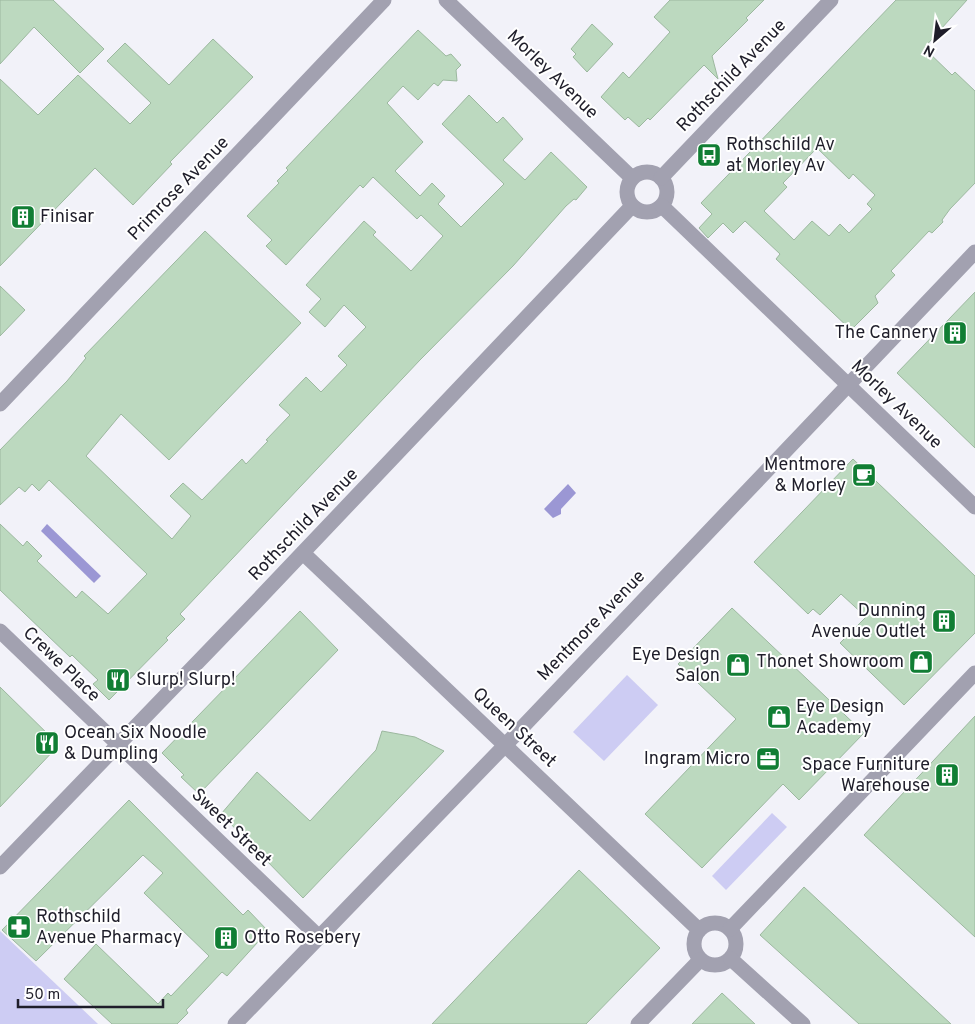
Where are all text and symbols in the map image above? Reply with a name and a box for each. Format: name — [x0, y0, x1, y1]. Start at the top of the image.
street label: Rothschild Avenue — [672, 15, 792, 137]
north arrow — [910, 15, 960, 65]
street label: Morley Avenue — [501, 26, 603, 124]
text: N — [921, 40, 938, 60]
street label: Primrose Avenue — [123, 132, 235, 246]
place label: Rothschild Av at Morley Av — [726, 134, 835, 178]
bus stop icon: Rothschild Av at Morley Av — [696, 142, 722, 168]
building icon: Finisar — [10, 204, 36, 230]
place label: Finisar — [40, 206, 94, 229]
building icon: The Cannery — [942, 320, 968, 346]
place label: The Cannery — [835, 322, 938, 345]
street label: Morley Avenue — [845, 356, 947, 454]
place label: Mentmore & Morley — [764, 454, 846, 498]
cafe icon: Mentmore & Morley — [851, 462, 877, 488]
street label: Rothschild Avenue — [244, 464, 364, 586]
street label: Mentmore Avenue — [533, 566, 651, 686]
place label: Dunning Avenue Outlet — [811, 600, 926, 644]
building icon: Dunning Avenue Outlet — [931, 608, 957, 634]
street label: Crewe Place — [17, 622, 105, 708]
place label: Eye Design Salon — [632, 644, 720, 688]
shop icon: Thonet Showroom — [908, 649, 934, 675]
place label: Thonet Showroom — [756, 651, 904, 674]
shop icon: Eye Design Salon — [725, 652, 751, 678]
restaurant icon: Slurp! Slurp! — [105, 667, 131, 693]
place label: Slurp! Slurp! — [136, 669, 236, 692]
street label: Queen Street — [467, 683, 561, 773]
place label: Eye Design Academy — [796, 696, 884, 740]
shop icon: Eye Design Academy — [766, 704, 792, 730]
place label: Ocean Six Noodle & Dumpling — [64, 722, 207, 766]
restaurant icon: Ocean Six Noodle & Dumpling — [34, 730, 60, 756]
office icon: Ingram Micro — [755, 746, 781, 772]
place label: Ingram Micro — [644, 748, 750, 771]
place label: Space Furniture Warehouse — [802, 754, 930, 798]
building icon: Space Furniture Warehouse — [934, 762, 960, 788]
street label: Sweet Street — [186, 784, 276, 872]
place label: Rothschild Avenue Pharmacy — [36, 906, 182, 950]
pharmacy icon: Rothschild Avenue Pharmacy — [6, 914, 32, 940]
building icon: Otto Rosebery — [213, 925, 239, 951]
place label: Otto Rosebery — [244, 927, 361, 950]
scale bar — [18, 976, 162, 1008]
text: 50 m — [25, 986, 60, 1005]

